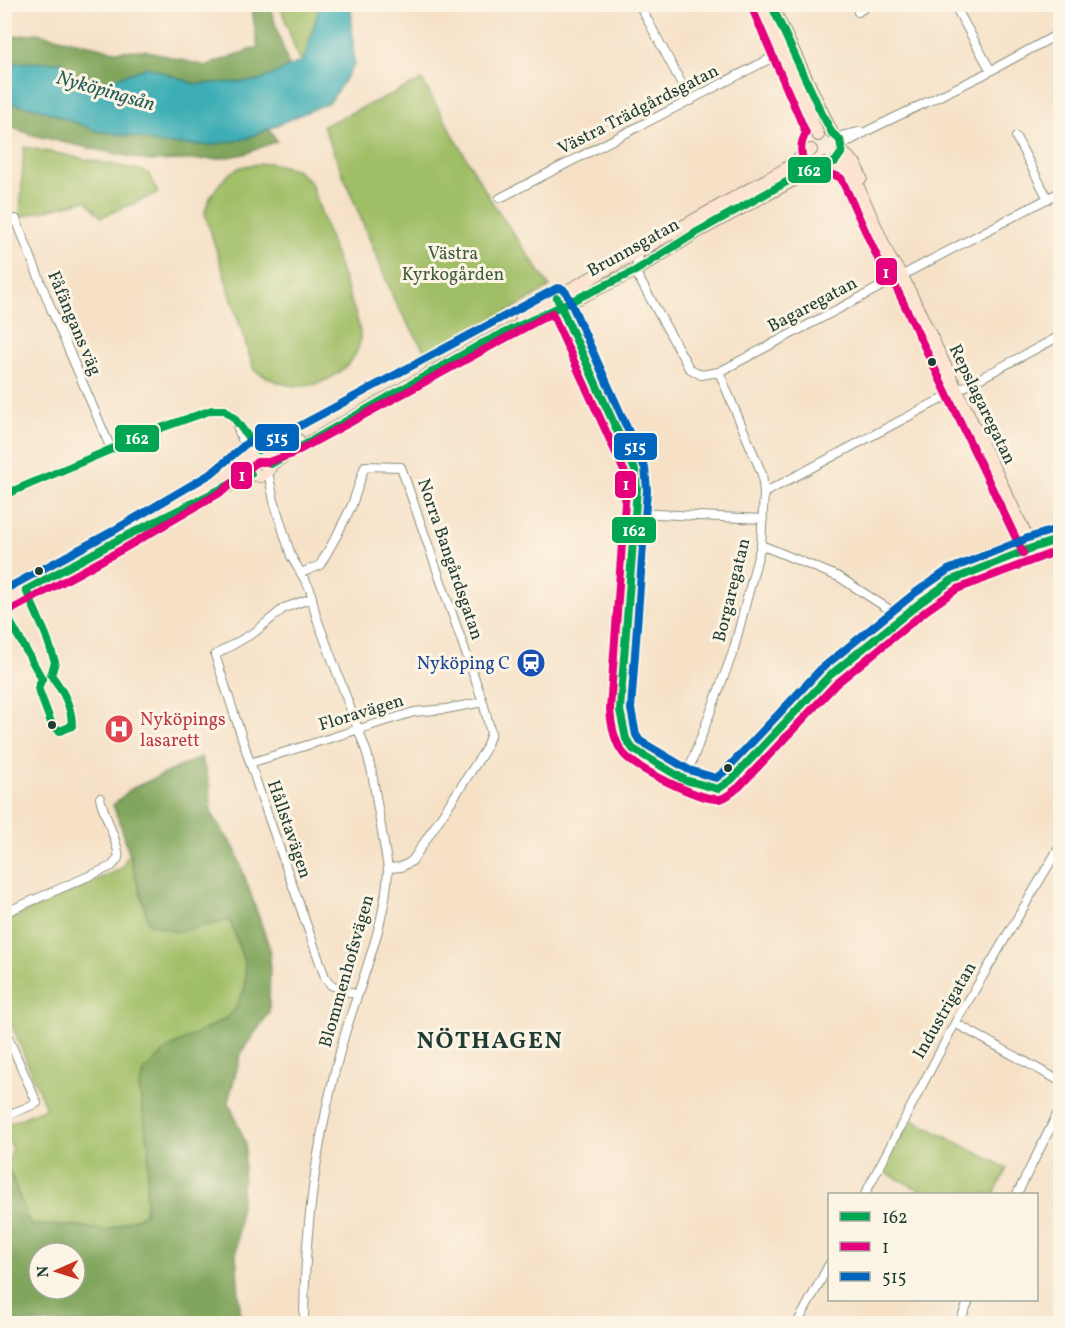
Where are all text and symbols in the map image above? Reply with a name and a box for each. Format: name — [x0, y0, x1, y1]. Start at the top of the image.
street label: Västra Trädgårdsgatan — [554, 59, 724, 162]
water label: Nyköpingsån — [53, 64, 158, 119]
line badge: 162 — [787, 156, 832, 184]
text: 162 — [797, 161, 821, 183]
street label: Brunnsgatan — [583, 213, 685, 284]
park label: Västra Kyrkogården — [402, 242, 504, 288]
line badge: 1 — [875, 257, 898, 286]
text: 1 — [883, 263, 889, 285]
street label: Fåfängans väg — [40, 267, 107, 380]
street label: Bagaregatan — [763, 271, 862, 339]
street label: Repslagaregatan — [942, 340, 1022, 469]
unlabelled marker — [926, 356, 938, 368]
line badge: 515 — [254, 423, 300, 452]
line badge: 162 — [114, 424, 160, 453]
text: 515 — [266, 428, 288, 450]
text: 162 — [125, 429, 149, 451]
line badge: 515 — [613, 432, 658, 461]
text: 515 — [624, 437, 646, 459]
line badge: 1 — [230, 461, 253, 490]
text: 1 — [239, 466, 245, 488]
line badge: 1 — [614, 470, 637, 499]
text: 1 — [623, 475, 629, 497]
street label: Norra Bangårdsgatan — [410, 476, 489, 644]
line badge: 162 — [611, 516, 657, 544]
text: 162 — [622, 521, 646, 543]
street label: Borgaregatan — [707, 535, 758, 645]
unlabelled marker — [33, 565, 45, 577]
station icon: Nyköping C — [515, 647, 547, 679]
place label: Nyköping C — [417, 652, 510, 677]
street label: Floravägen — [316, 689, 407, 738]
place label: Nyköpings lasarett — [140, 708, 226, 754]
hospital icon: Nyköpings lasarett — [103, 713, 135, 745]
unlabelled marker — [46, 719, 58, 731]
unlabelled marker — [722, 762, 734, 774]
street label: Hållstavägen — [260, 777, 317, 882]
street label: Blommenhofsvägen — [314, 892, 381, 1051]
street label: Industrigatan — [907, 957, 983, 1064]
district label: NÖTHAGEN — [417, 1025, 563, 1059]
legend — [828, 1193, 1038, 1301]
text: 162 — [882, 1206, 908, 1231]
text: 1 — [882, 1236, 889, 1261]
north arrow — [27, 1241, 87, 1301]
text: N — [33, 1265, 55, 1278]
text: 515 — [882, 1266, 906, 1291]

